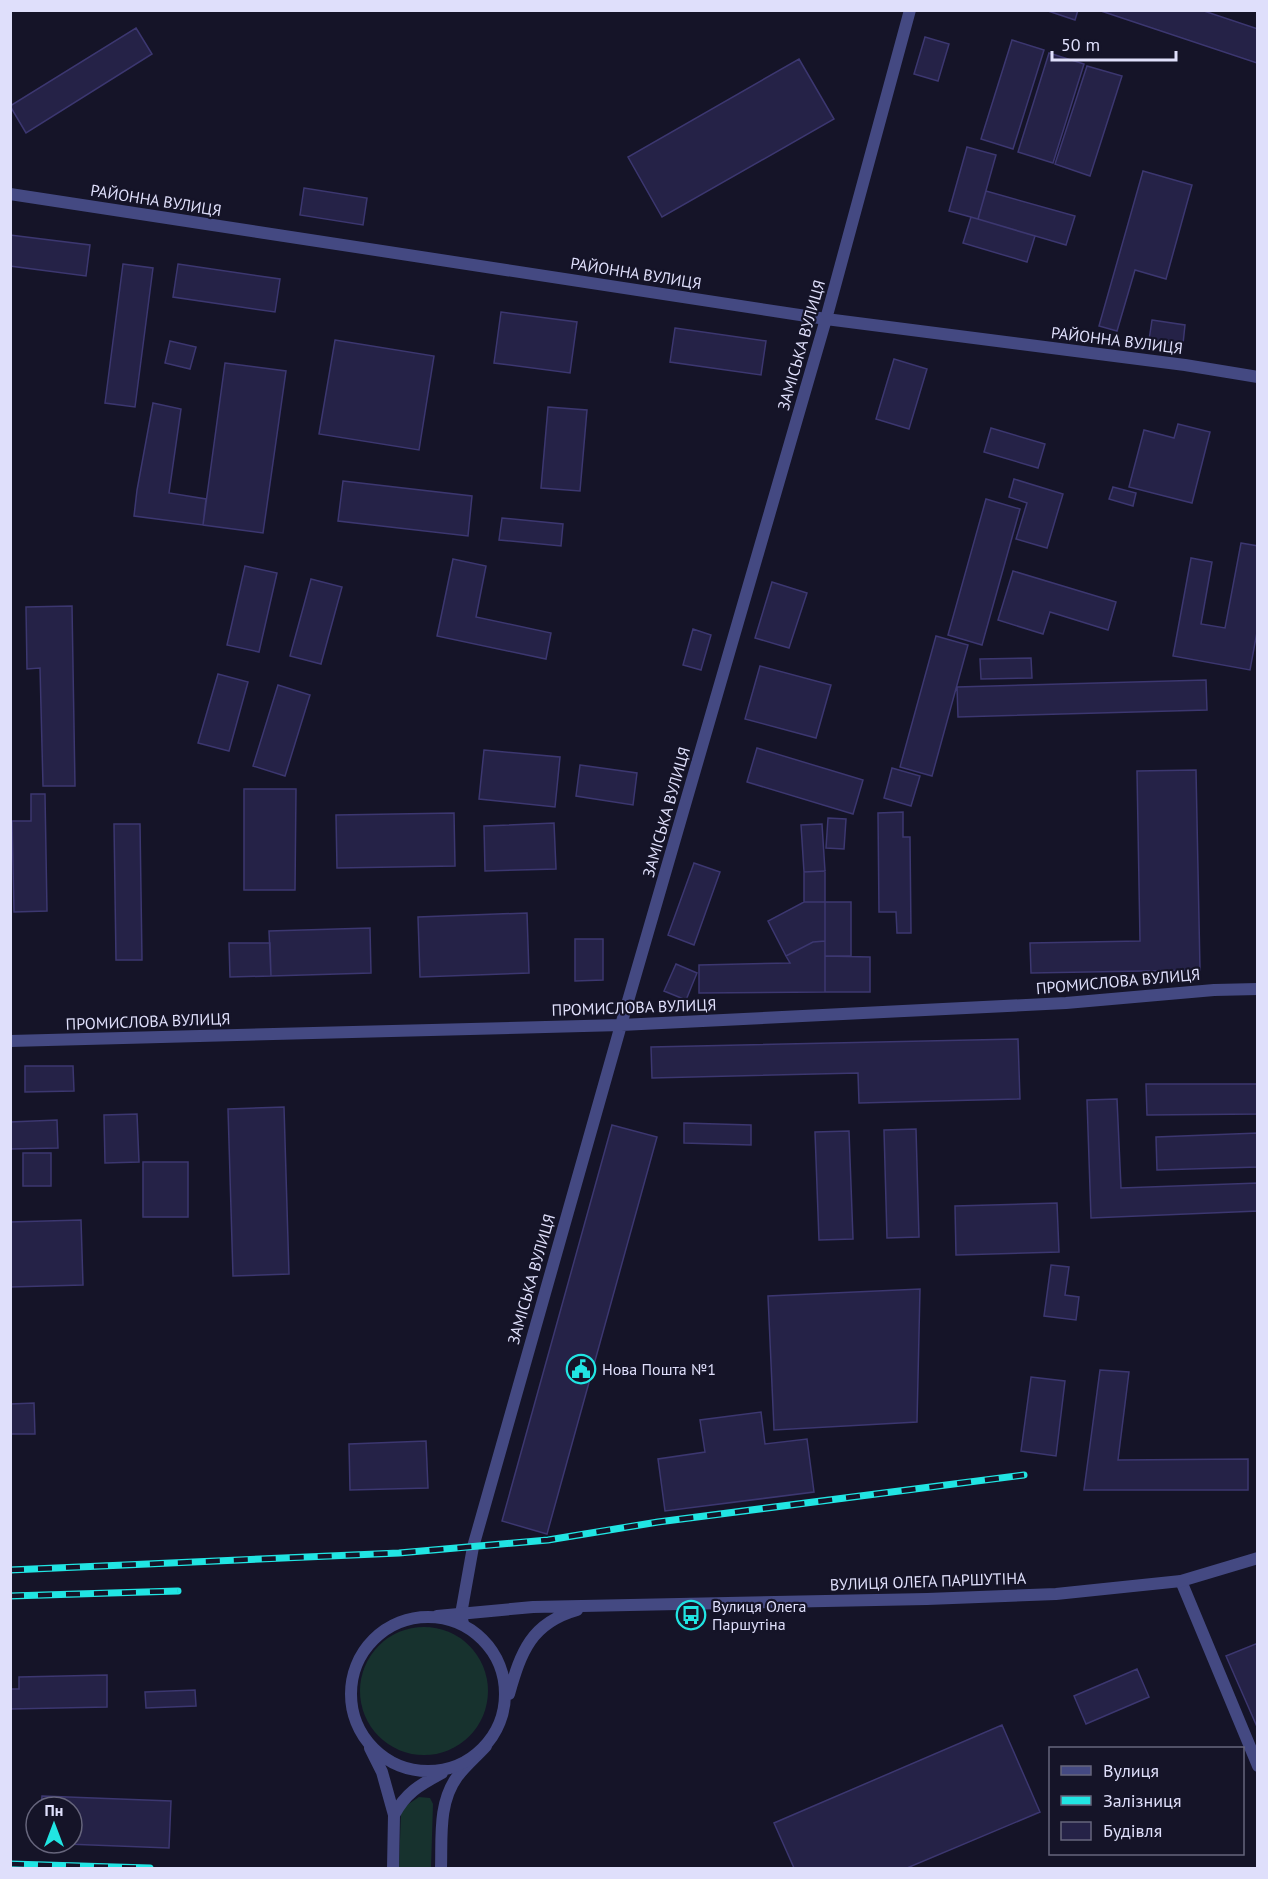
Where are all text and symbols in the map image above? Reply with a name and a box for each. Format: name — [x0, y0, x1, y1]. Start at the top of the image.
scale bar — [1052, 24, 1176, 62]
text: 50 m — [1061, 33, 1100, 56]
street label: РАЙОННА ВУЛИЦЯ — [89, 180, 223, 220]
street label: РАЙОННА ВУЛИЦЯ — [569, 253, 703, 293]
street label: ЗАМІСЬКА ВУЛИЦЯ — [773, 277, 829, 413]
street label: РАЙОННА ВУЛИЦЯ — [1050, 322, 1184, 358]
street label: ЗАМІСЬКА ВУЛИЦЯ — [638, 744, 694, 880]
street label: ПРОМИСЛОВА ВУЛИЦЯ — [1035, 964, 1201, 998]
street label: ПРОМИСЛОВА ВУЛИЦЯ — [551, 994, 717, 1020]
street label: ПРОМИСЛОВА ВУЛИЦЯ — [65, 1008, 231, 1034]
street label: ЗАМІСЬКА ВУЛИЦЯ — [503, 1211, 559, 1347]
public building icon: Нова Пошта №1 — [565, 1353, 597, 1385]
place label: Нова Пошта №1 — [602, 1359, 716, 1379]
street label: ВУЛИЦЯ ОЛЕГА ПАРШУТІНА — [829, 1568, 1027, 1594]
place label: Вулиця Олега Паршутіна — [712, 1596, 806, 1634]
bus stop icon: Вулиця Олега Паршутіна — [675, 1599, 707, 1631]
legend — [1049, 1747, 1244, 1855]
text: Вулиця — [1103, 1759, 1159, 1782]
text: Залізниця — [1103, 1789, 1181, 1812]
north arrow — [24, 1795, 84, 1855]
text: Пн — [45, 1800, 63, 1820]
text: Будівля — [1103, 1819, 1162, 1842]

